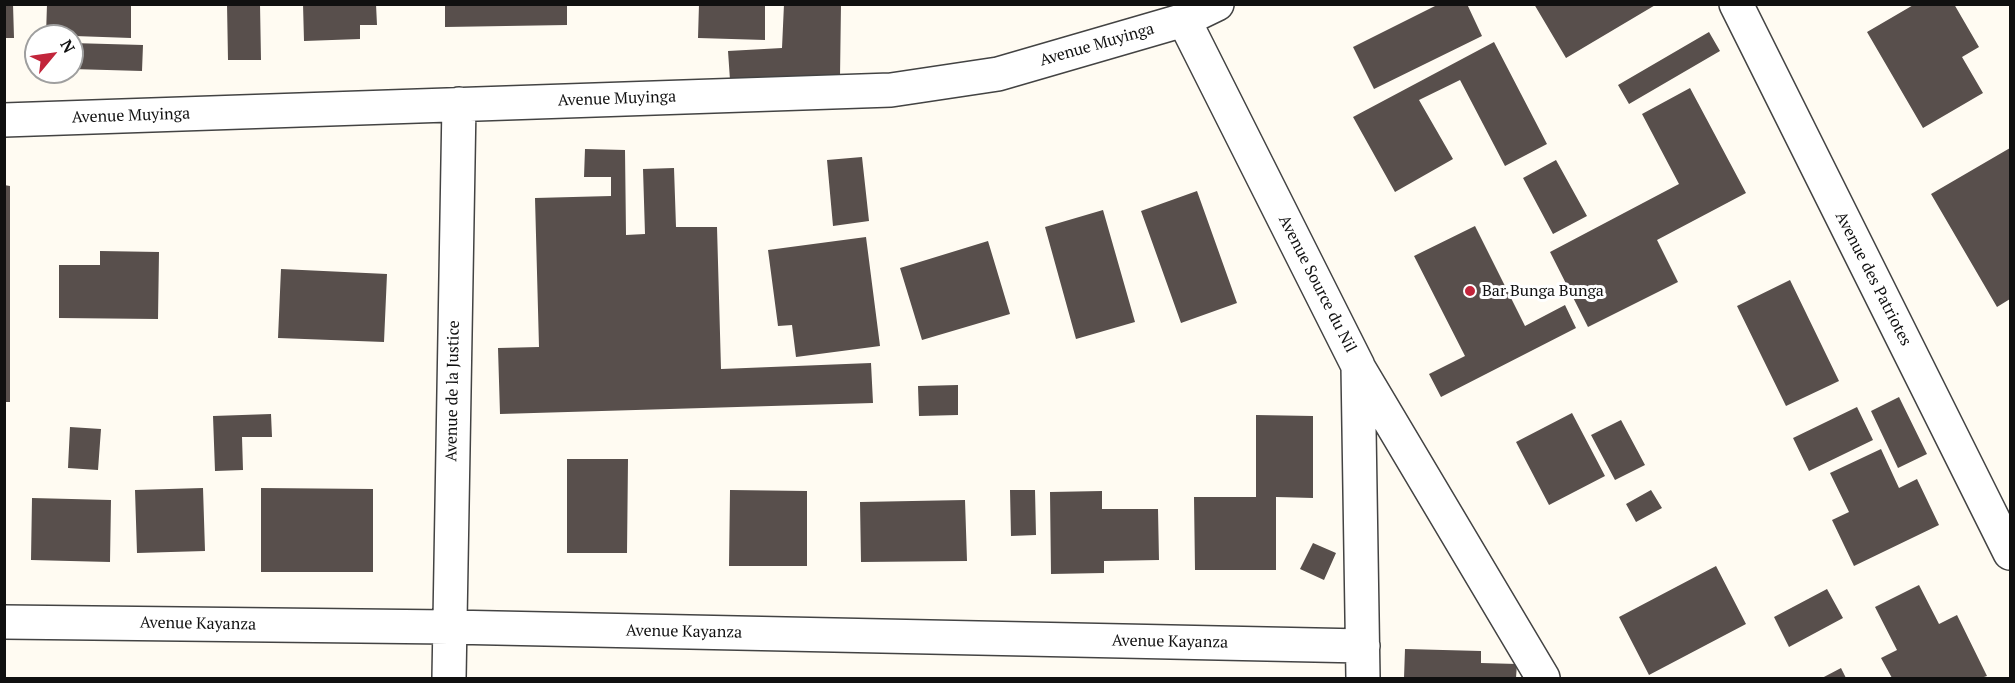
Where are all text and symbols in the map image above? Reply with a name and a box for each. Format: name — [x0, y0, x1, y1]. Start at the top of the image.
street label: Avenue Muyinga — [1038, 19, 1156, 71]
north arrow — [24, 24, 84, 84]
text: N — [55, 36, 81, 57]
street label: Avenue Muyinga — [558, 87, 676, 111]
street label: Avenue Muyinga — [72, 104, 190, 128]
street label: Avenue des Patriotes — [1831, 209, 1915, 349]
street label: Avenue Source du Nil — [1274, 212, 1360, 356]
place label: Bar Bunga Bunga — [1482, 281, 1604, 301]
marker: Bar Bunga Bunga — [1463, 284, 1477, 298]
street label: Avenue de la Justice — [442, 320, 464, 462]
street label: Avenue Kayanza — [140, 613, 256, 635]
street label: Avenue Kayanza — [626, 621, 742, 643]
street label: Avenue Kayanza — [1112, 631, 1228, 653]

